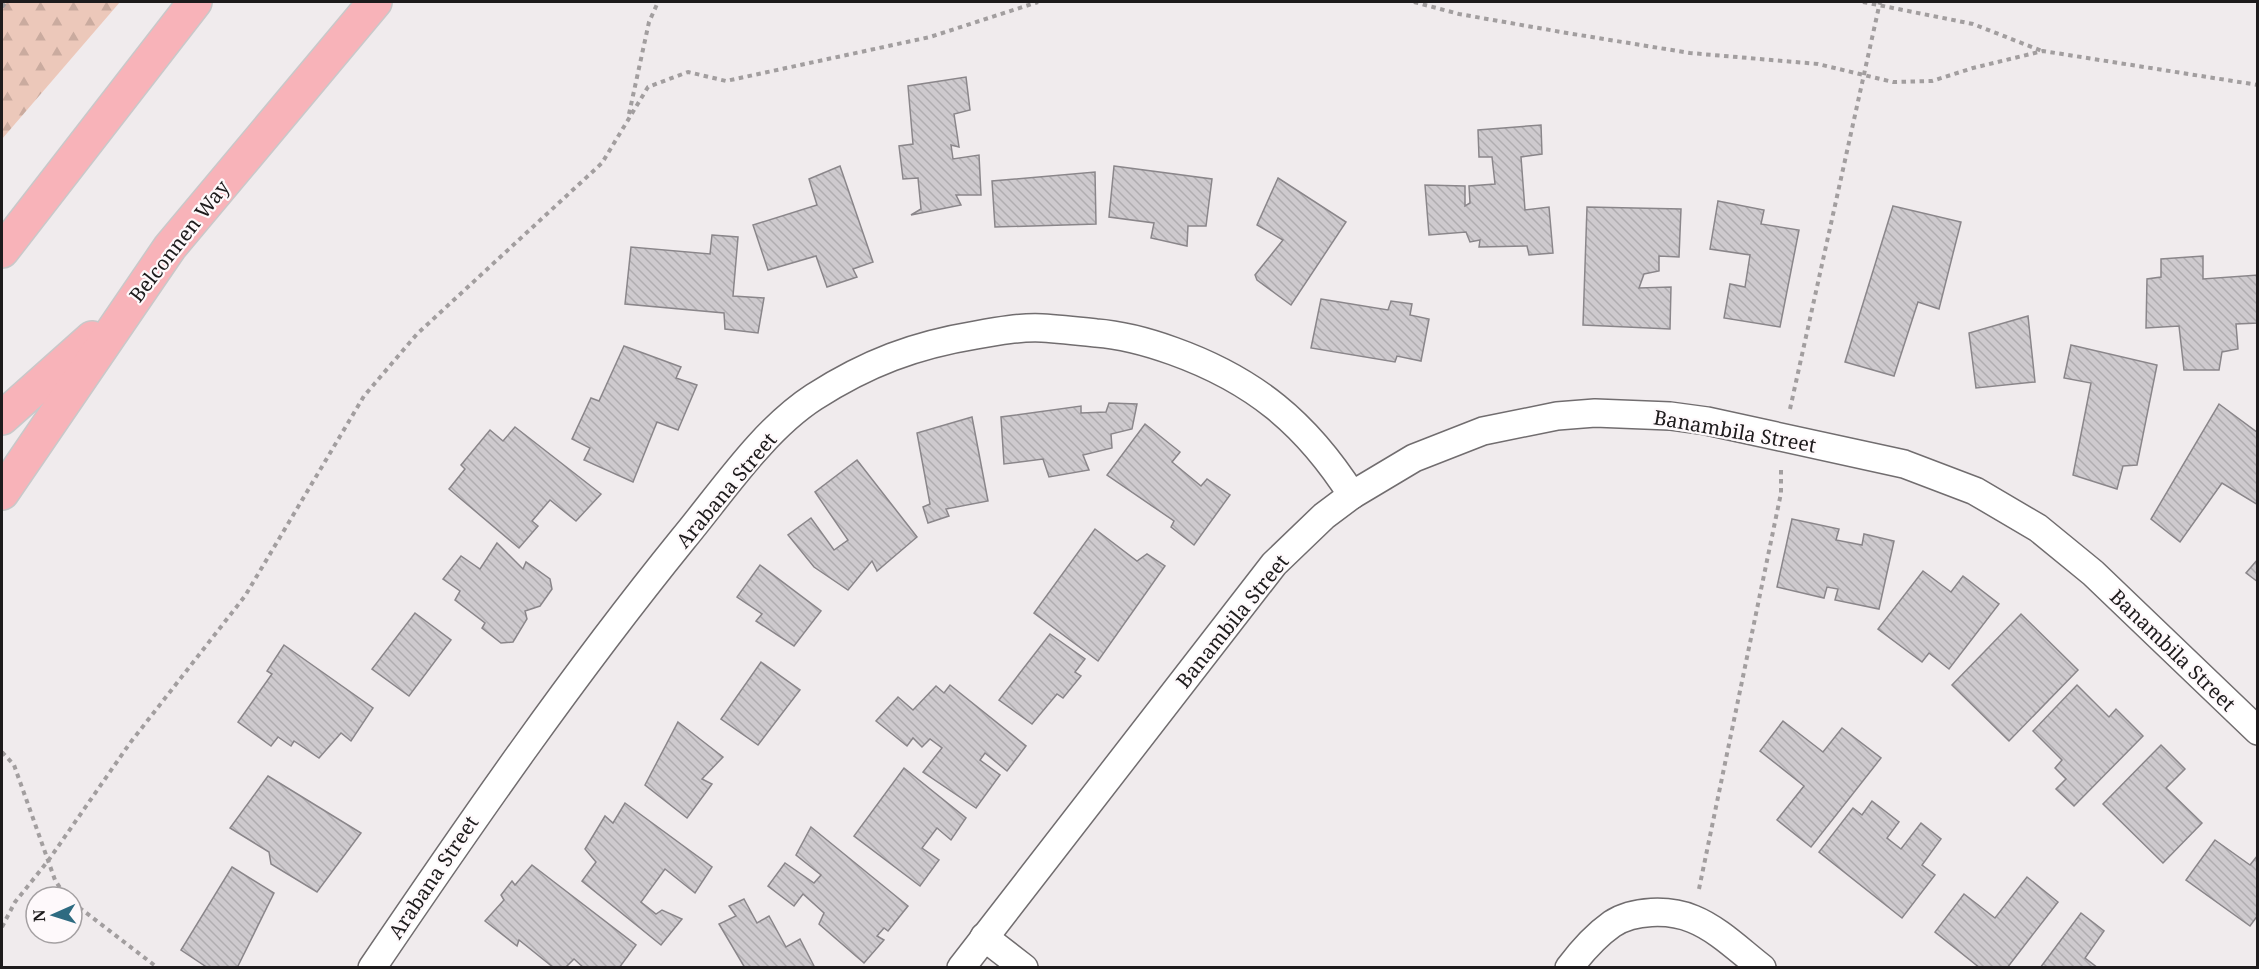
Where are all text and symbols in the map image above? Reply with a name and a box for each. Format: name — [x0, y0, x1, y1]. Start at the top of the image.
street label: Belconnen Way — [123, 174, 236, 307]
street label: Banambila Street — [1652, 403, 1818, 459]
street label: Arabana Street — [670, 427, 782, 553]
street label: Banambila Street — [1170, 549, 1294, 693]
street label: Banambila Street — [2104, 583, 2242, 717]
street label: Arabana Street — [382, 810, 484, 944]
north arrow — [24, 885, 84, 945]
text: N — [28, 909, 50, 923]

